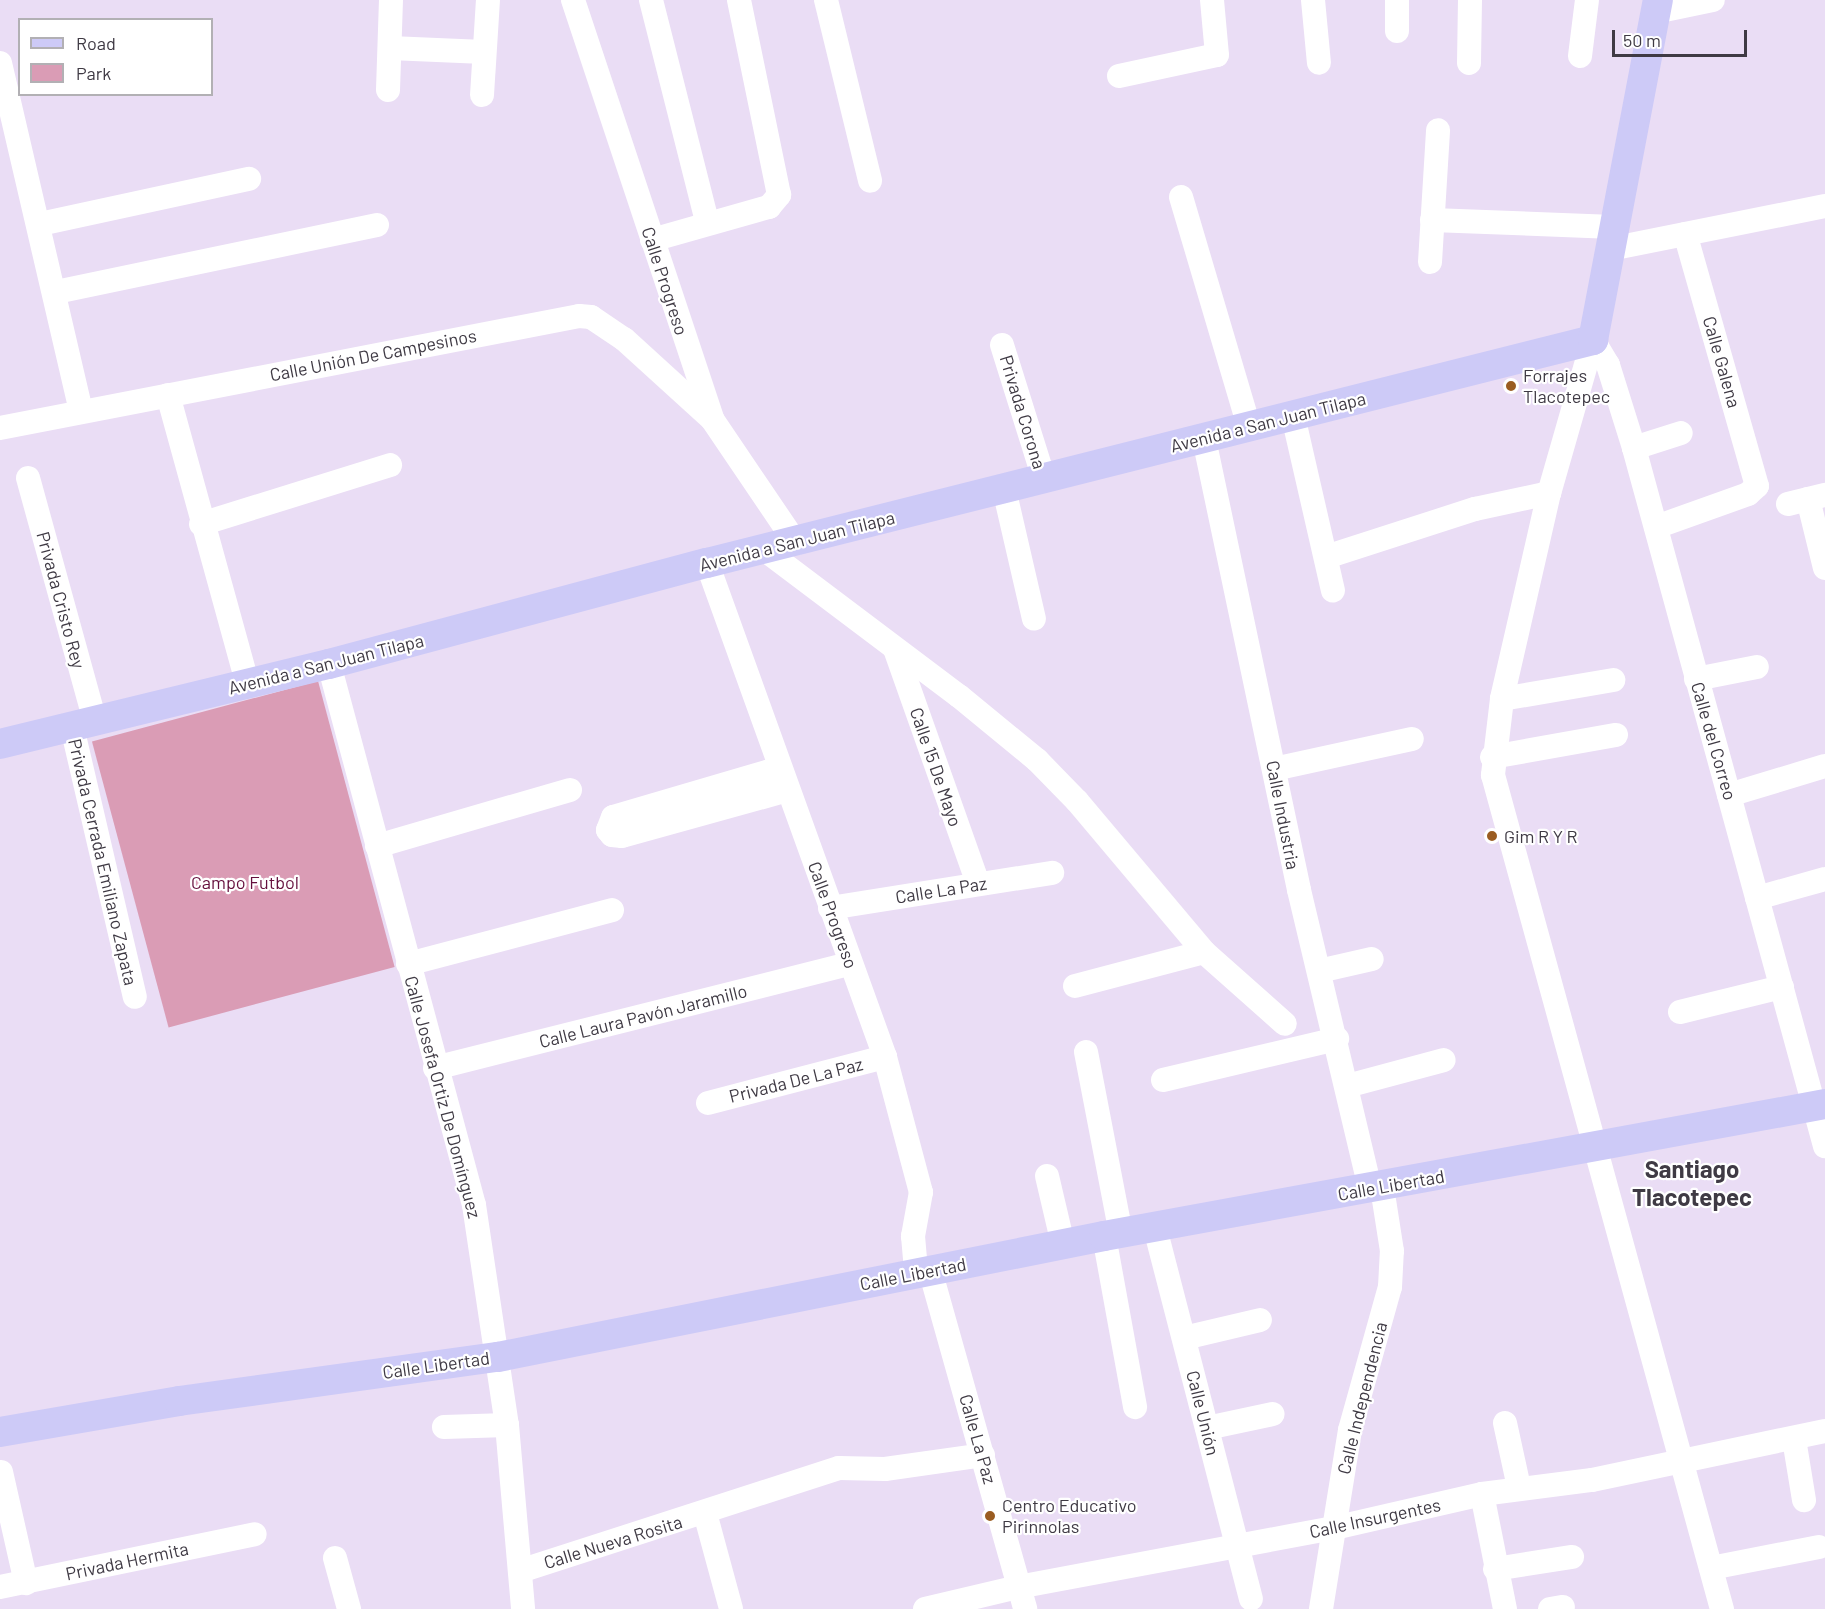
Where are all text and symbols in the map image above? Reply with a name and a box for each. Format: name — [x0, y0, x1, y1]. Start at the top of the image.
legend — [18, 18, 213, 96]
scale bar — [1615, 18, 1750, 56]
text: 50 m — [1623, 29, 1661, 51]
text: Road — [76, 32, 116, 54]
text: Park — [76, 62, 111, 84]
street label: Calle Progreso — [637, 224, 693, 338]
street label: Calle Galena — [1699, 314, 1745, 410]
street label: Calle Unión De Campesinos — [268, 324, 478, 386]
street label: Privada Corona — [995, 352, 1051, 472]
place label: Forrajes Tlacotepec — [1523, 365, 1610, 407]
marker: Forrajes Tlacotepec — [1504, 379, 1518, 393]
street label: Avenida a San Juan Tilapa — [1168, 387, 1368, 457]
street label: Avenida a San Juan Tilapa — [697, 506, 897, 576]
street label: Privada Cristo Rey — [32, 529, 90, 671]
street label: Avenida a San Juan Tilapa — [226, 629, 426, 699]
street label: Calle del Correo — [1687, 679, 1741, 803]
street label: Calle 15 De Mayo — [905, 705, 967, 829]
street label: Privada Cerrada Emiliano Zapata — [64, 737, 142, 987]
street label: Calle Industria — [1262, 759, 1304, 871]
place label: Gim R Y R — [1504, 825, 1578, 847]
marker: Gim R Y R — [1485, 829, 1499, 843]
street label: Calle Progreso — [804, 858, 862, 972]
park label: Campo Futbol — [191, 871, 299, 893]
street label: Calle La Paz — [894, 872, 988, 908]
street label: Calle Josefa Ortiz De Domínguez — [400, 973, 486, 1221]
street label: Calle Laura Pavón Jaramillo — [537, 980, 749, 1052]
street label: Privada De La Paz — [727, 1053, 865, 1107]
district label: Santiago Tlacotepec — [1632, 1155, 1752, 1211]
street label: Calle Libertad — [1336, 1165, 1446, 1205]
street label: Calle Libertad — [858, 1253, 968, 1295]
street label: Calle Independencia — [1333, 1320, 1391, 1476]
street label: Calle Libertad — [381, 1347, 491, 1383]
street label: Calle Unión — [1182, 1368, 1224, 1458]
street label: Calle La Paz — [955, 1392, 1001, 1486]
street label: Calle Insurgentes — [1307, 1494, 1443, 1542]
place label: Centro Educativo Pirinnolas — [1002, 1495, 1137, 1538]
marker: Centro Educativo Pirinnolas — [983, 1509, 997, 1523]
street label: Calle Nueva Rosita — [541, 1511, 685, 1573]
street label: Privada Hermita — [64, 1537, 190, 1585]

